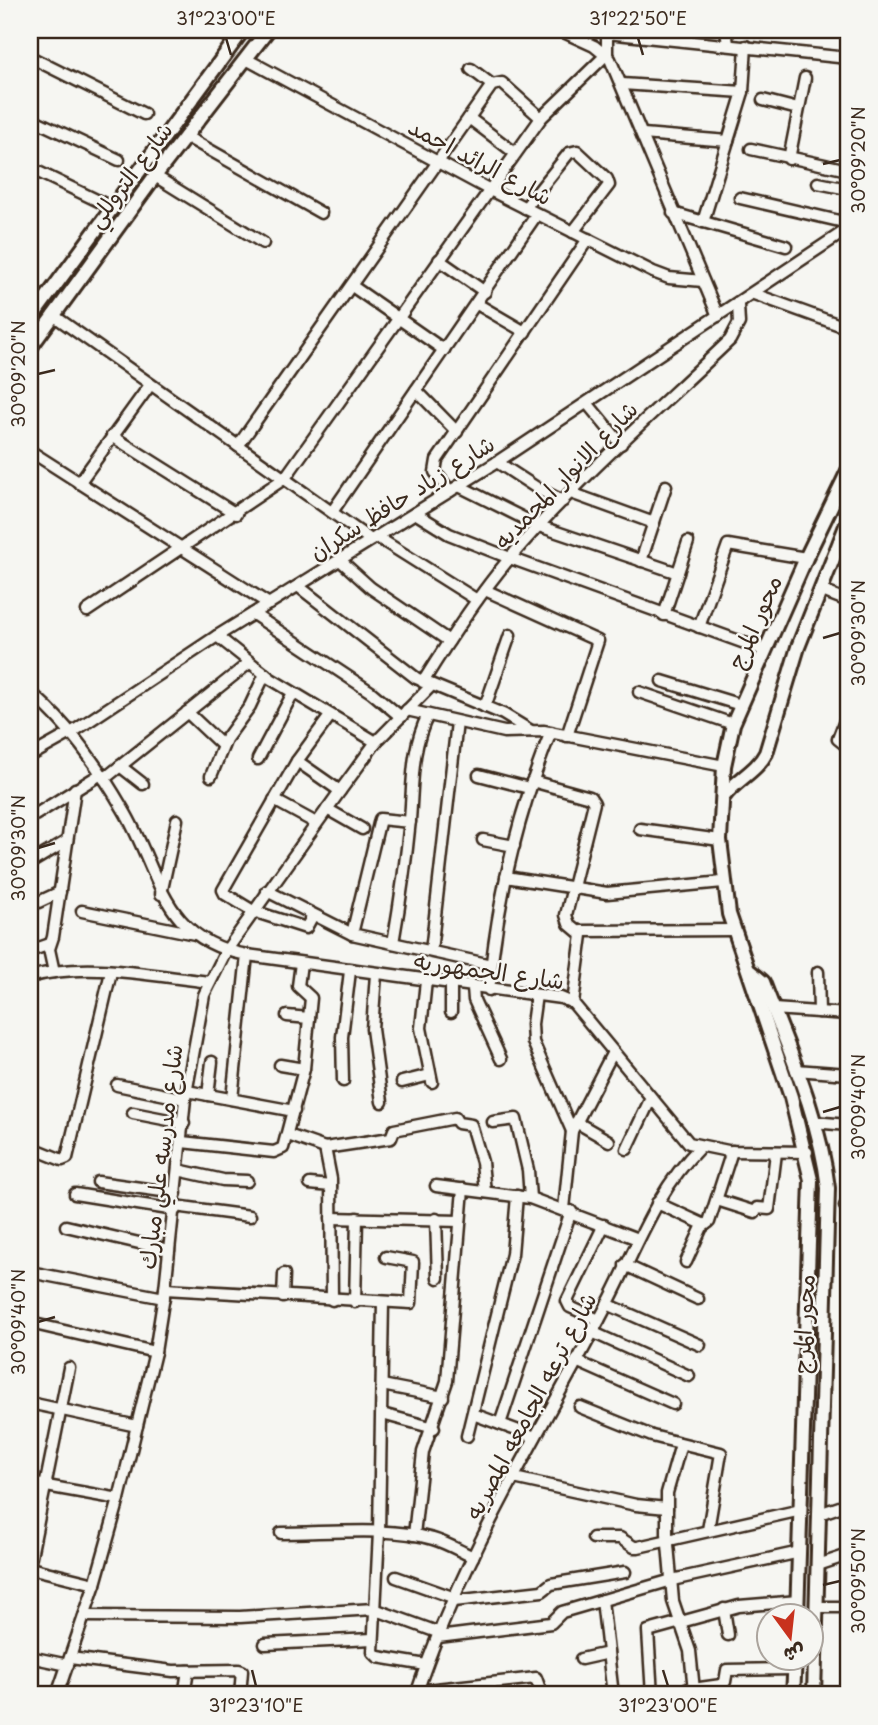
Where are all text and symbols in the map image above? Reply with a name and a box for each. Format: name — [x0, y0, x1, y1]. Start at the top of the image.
text: 31°23'00"E — [176, 4, 276, 31]
text: 31°22'50"E — [589, 4, 687, 31]
text: 30°09'20"N — [844, 106, 871, 214]
street label: شارع الرائد احمد — [403, 108, 559, 213]
street label: شارع التروللي — [77, 114, 184, 237]
text: 30°09'20"N — [4, 320, 31, 428]
street label: شارع الانوار المحمديه — [485, 392, 645, 556]
street label: شارع زياد حافظ سكران — [302, 425, 501, 568]
street label: محور المرج — [717, 569, 790, 674]
text: 30°09'30"N — [844, 580, 871, 686]
text: 30°09'30"N — [4, 795, 31, 901]
street label: شارع الجمهوريه — [412, 942, 567, 997]
street label: شارع مدرسه علي مبارك — [128, 1042, 196, 1272]
text: 30°09'40"N — [844, 1054, 871, 1160]
text: 30°09'40"N — [4, 1269, 31, 1375]
street label: محور المرج — [782, 1273, 823, 1375]
street label: شارع ترعه الجامعه المصريه — [455, 1285, 605, 1525]
text: 30°09'50"N — [844, 1528, 871, 1634]
north arrow — [756, 1602, 826, 1672]
text: ش — [781, 1638, 808, 1671]
text: 31°23'10"E — [208, 1691, 304, 1718]
text: 31°23'00"E — [618, 1691, 718, 1718]

